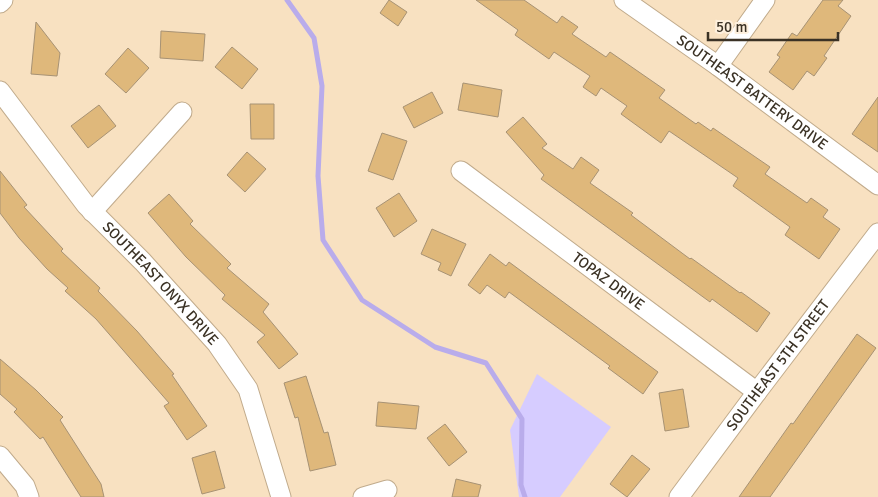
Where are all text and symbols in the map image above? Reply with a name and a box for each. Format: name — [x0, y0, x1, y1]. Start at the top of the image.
scale bar — [708, 10, 838, 42]
text: 50 m — [716, 18, 747, 36]
street label: SOUTHEAST BATTERY DRIVE — [673, 31, 831, 154]
street label: SOUTHEAST ONYX DRIVE — [99, 218, 222, 349]
street label: TOPAZ DRIVE — [569, 248, 648, 314]
street label: SOUTHEAST 5TH STREET — [723, 295, 834, 434]

